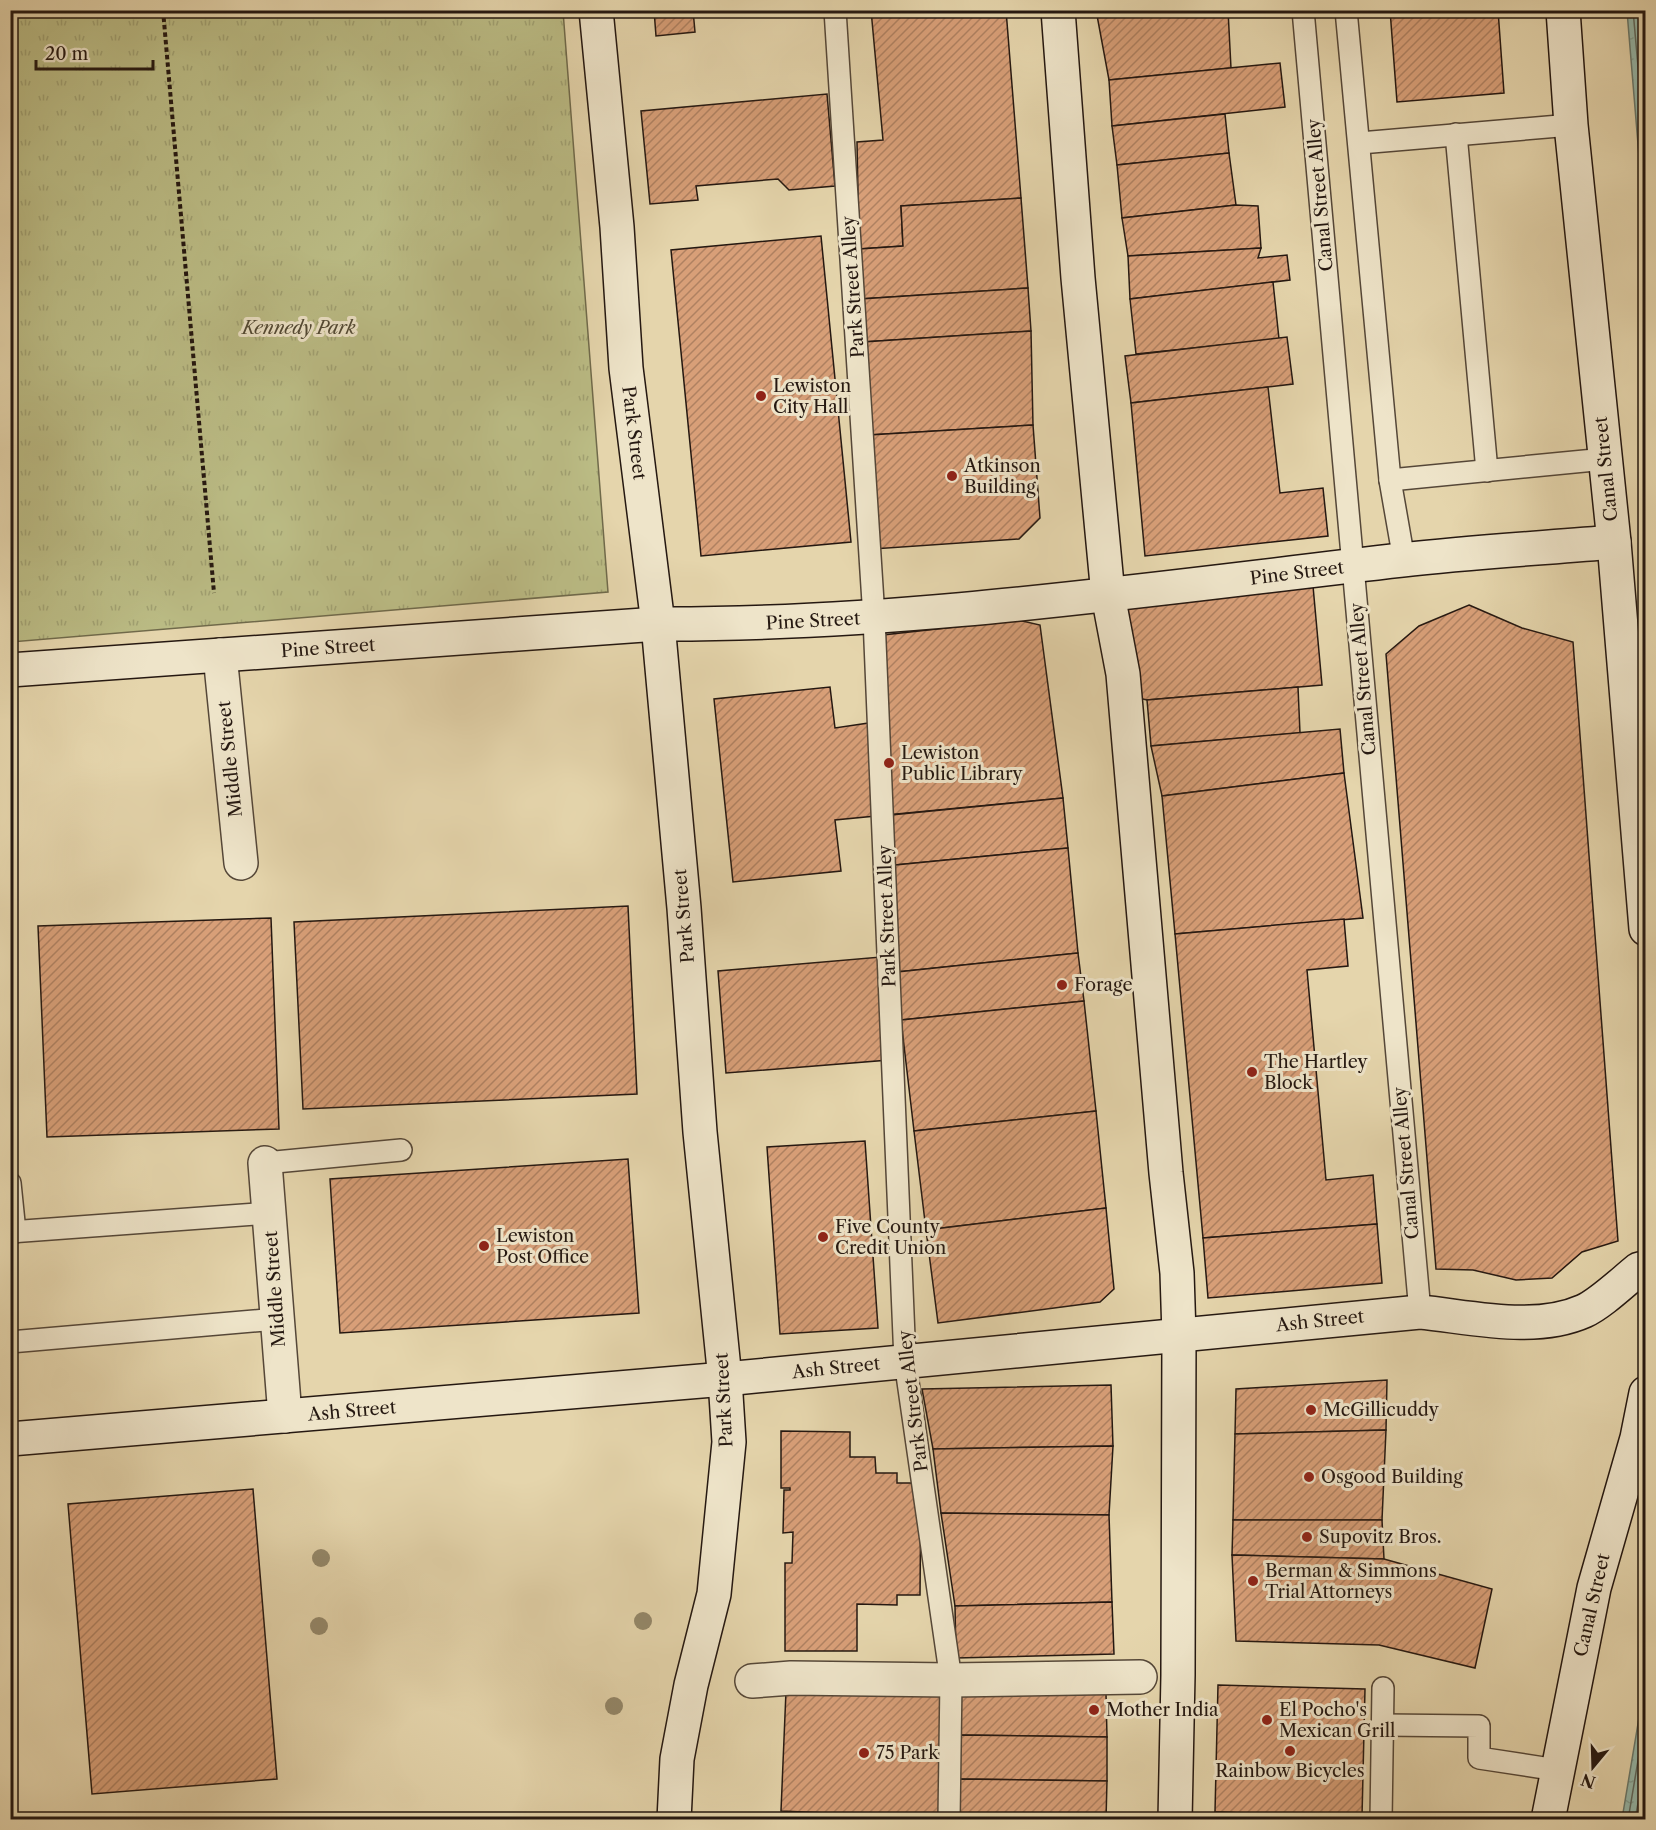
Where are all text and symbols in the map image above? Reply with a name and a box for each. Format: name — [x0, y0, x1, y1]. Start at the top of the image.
scale bar — [36, 33, 153, 71]
text: 20 m — [45, 43, 89, 65]
street label: Canal Street Alley — [1302, 117, 1338, 272]
street label: Park Street Alley — [837, 214, 869, 359]
park label: Kennedy Park — [240, 317, 356, 339]
place label: Lewiston City Hall — [773, 375, 851, 418]
street label: Park Street — [617, 385, 651, 482]
marker: Lewiston City Hall — [754, 389, 768, 403]
street label: Canal Street — [1589, 415, 1622, 523]
place label: Atkinson Building — [963, 455, 1041, 498]
marker: Atkinson Building — [945, 469, 959, 483]
street label: Pine Street — [1249, 556, 1346, 590]
street label: Canal Street Alley — [1345, 601, 1381, 756]
street label: Pine Street — [765, 608, 861, 634]
street label: Pine Street — [280, 634, 377, 662]
street label: Middle Street — [213, 699, 247, 818]
place label: Lewiston Public Library — [901, 742, 1024, 785]
marker: Lewiston Public Library — [882, 756, 896, 770]
street label: Park Street Alley — [873, 844, 900, 988]
street label: Park Street — [669, 867, 699, 964]
place label: Forage — [1074, 974, 1132, 996]
marker: Forage — [1055, 978, 1069, 992]
place label: The Hartley Block — [1264, 1051, 1368, 1094]
marker: The Hartley Block — [1245, 1065, 1259, 1079]
street label: Canal Street Alley — [1388, 1085, 1424, 1240]
place label: Five County Credit Union — [835, 1216, 946, 1259]
place label: Lewiston Post Office — [496, 1225, 589, 1268]
street label: Middle Street — [260, 1229, 290, 1348]
marker: Five County Credit Union — [816, 1230, 830, 1244]
marker: Lewiston Post Office — [477, 1239, 491, 1253]
street label: Ash Street — [1274, 1305, 1366, 1337]
street label: Park Street Alley — [893, 1328, 933, 1473]
street label: Park Street — [711, 1352, 737, 1448]
street label: Ash Street — [790, 1352, 882, 1384]
street label: Ash Street — [306, 1396, 398, 1426]
place label: McGillicuddy — [1323, 1399, 1440, 1421]
marker: McGillicuddy — [1304, 1403, 1318, 1417]
place label: Osgood Building — [1321, 1466, 1463, 1488]
marker: Osgood Building — [1302, 1470, 1316, 1484]
place label: Supovitz Bros. — [1319, 1526, 1442, 1548]
marker: Supovitz Bros. — [1300, 1530, 1314, 1544]
street label: Canal Street — [1569, 1551, 1615, 1659]
place label: Berman & Simmons Trial Attorneys — [1265, 1560, 1437, 1603]
marker: Berman & Simmons Trial Attorneys — [1246, 1574, 1260, 1588]
place label: Mother India — [1106, 1699, 1219, 1721]
place label: El Pocho's Mexican Grill — [1279, 1699, 1395, 1742]
marker: Mother India — [1087, 1703, 1101, 1717]
marker: El Pocho's Mexican Grill — [1260, 1713, 1274, 1727]
north arrow — [1563, 1737, 1623, 1797]
place label: 75 Park — [876, 1742, 940, 1764]
marker: Rainbow Bicycles — [1283, 1744, 1297, 1758]
marker: 75 Park — [857, 1746, 871, 1760]
place label: Rainbow Bicycles — [1215, 1760, 1365, 1782]
text: N — [1578, 1769, 1598, 1793]

